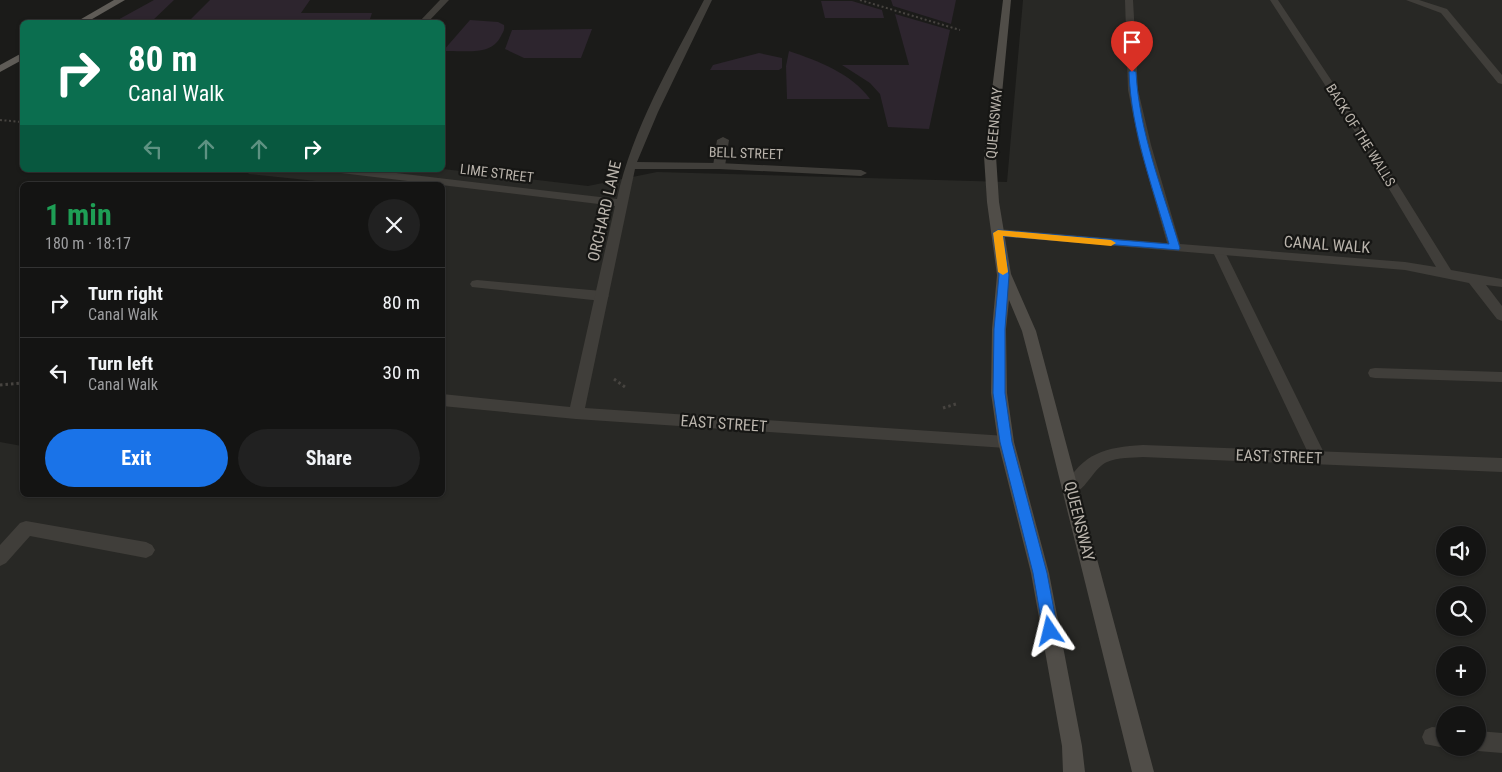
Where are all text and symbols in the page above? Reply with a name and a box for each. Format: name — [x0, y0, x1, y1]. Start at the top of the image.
pin — [1111, 21, 1153, 72]
icon: arrive — [1118, 28, 1146, 56]
text: 80 m — [128, 39, 197, 80]
icon: right — [45, 40, 110, 105]
text: Canal Walk — [128, 81, 224, 106]
street label: BACK OF THE WALLS — [1323, 81, 1399, 189]
street label: QUEENSWAY — [983, 86, 1005, 159]
icon: left — [139, 135, 167, 163]
icon: ahead — [192, 135, 220, 163]
icon: ahead — [245, 135, 273, 163]
icon: right — [298, 135, 326, 163]
street label: BELL STREET — [709, 144, 783, 162]
street label: ORCHARD LANE — [584, 159, 625, 263]
street label: LIME STREET — [459, 161, 535, 185]
text: 1 min — [45, 197, 112, 232]
button: close — [368, 199, 420, 251]
street label: CANAL WALK — [1283, 232, 1371, 257]
text: 180 m · 18:17 — [45, 234, 131, 253]
text: Turn right — [88, 282, 163, 305]
icon: right — [45, 289, 73, 317]
text: 80 m — [383, 291, 420, 314]
text: Canal Walk — [88, 305, 158, 324]
text: Turn left — [88, 352, 153, 375]
icon: left — [45, 359, 73, 387]
text: 30 m — [383, 361, 420, 384]
text: Canal Walk — [88, 375, 158, 394]
street label: EAST STREET — [680, 411, 768, 436]
button: Exit — [45, 429, 228, 487]
button: Share — [238, 429, 420, 487]
street label: EAST STREET — [1235, 445, 1323, 468]
street label: QUEENSWAY — [1060, 479, 1099, 564]
map controls — [1436, 526, 1486, 756]
button: sound — [1436, 526, 1486, 576]
button: search — [1436, 586, 1486, 636]
position arrow — [1023, 604, 1075, 656]
button: + — [1436, 646, 1486, 696]
button: − — [1436, 706, 1486, 756]

